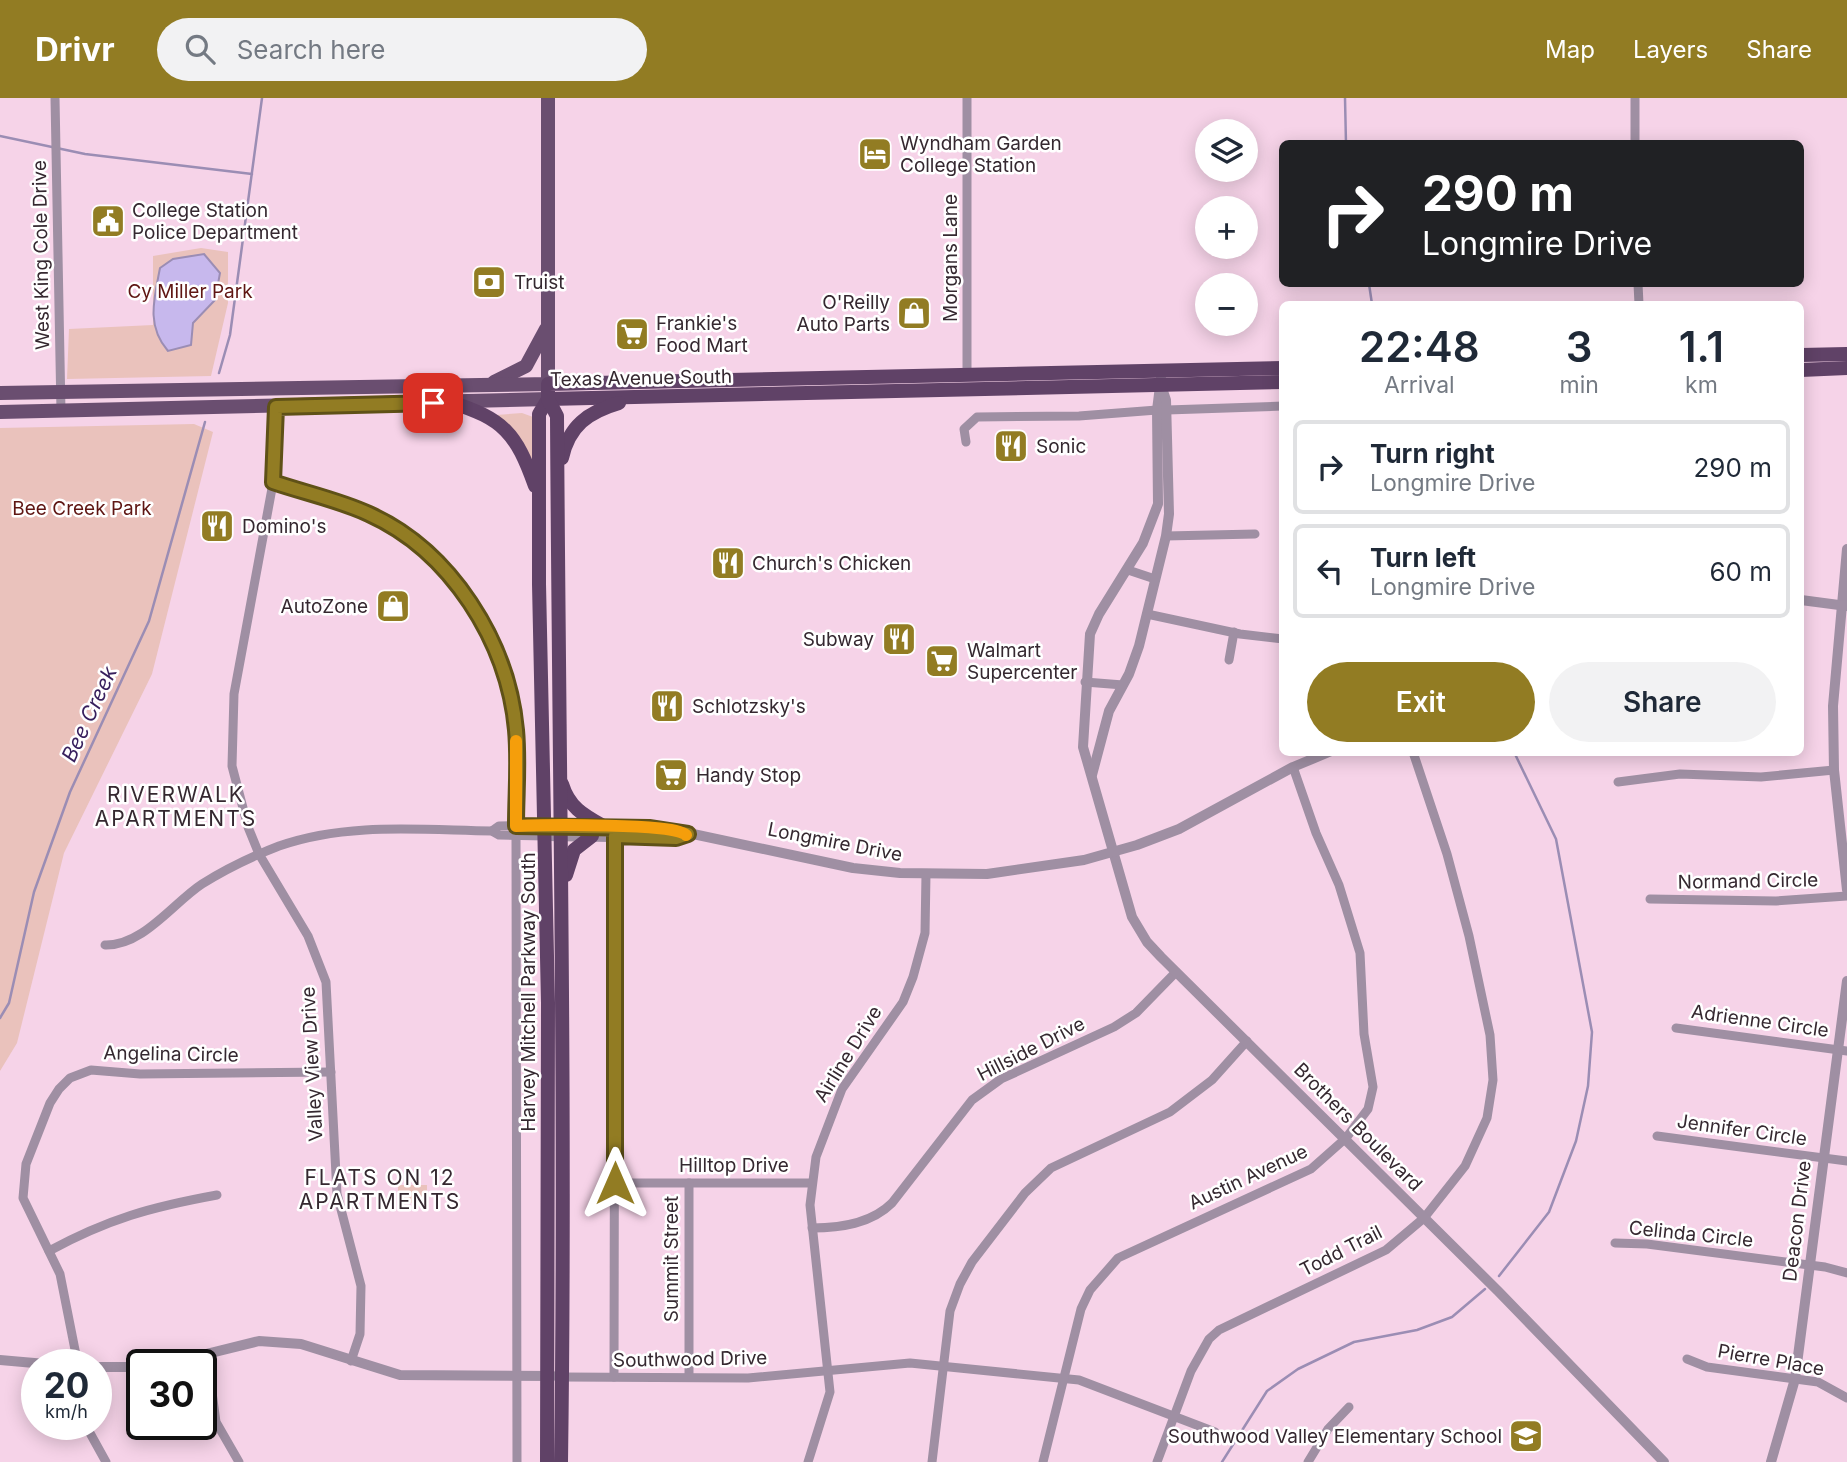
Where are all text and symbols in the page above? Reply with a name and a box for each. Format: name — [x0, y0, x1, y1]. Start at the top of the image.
search box — [157, 18, 647, 81]
text: Drivr — [35, 29, 115, 69]
icon: search — [181, 30, 219, 68]
text: Search here — [237, 34, 385, 65]
text: Map — [1545, 35, 1595, 64]
text: Layers — [1633, 35, 1708, 64]
text: Share — [1746, 35, 1812, 64]
map controls — [1195, 119, 1258, 336]
button: layers — [1195, 119, 1258, 182]
place label: Wyndham Garden College Station — [900, 132, 1062, 177]
hotel icon: Wyndham Garden College Station — [856, 135, 894, 173]
street label: West King Cole Drive — [28, 160, 54, 350]
text: 290 m — [1422, 164, 1574, 223]
icon: right — [1307, 168, 1398, 259]
street label: Morgans Lane — [939, 194, 962, 322]
button: + — [1195, 196, 1258, 259]
place label: College Station Police Department — [132, 199, 298, 244]
public building icon: College Station Police Department — [89, 202, 127, 240]
text: Longmire Drive — [1422, 224, 1652, 263]
bank icon: Truist — [470, 263, 508, 301]
place label: Truist — [514, 271, 564, 294]
button: − — [1195, 273, 1258, 336]
park label: Cy Miller Park — [127, 280, 253, 303]
place label: O'Reilly Auto Parts — [797, 291, 890, 336]
shop icon: O'Reilly Auto Parts — [895, 294, 933, 332]
place label: Frankie's Food Mart — [656, 312, 748, 357]
supermarket icon: Frankie's Food Mart — [613, 315, 651, 353]
text: 22:48 — [1359, 321, 1480, 372]
text: 3 — [1566, 321, 1593, 372]
text: 1.1 — [1679, 321, 1724, 372]
street label: Texas Avenue South — [550, 365, 732, 391]
text: Arrival — [1384, 371, 1455, 399]
text: min — [1560, 371, 1599, 399]
text: km — [1685, 371, 1718, 399]
pin — [403, 373, 463, 433]
icon: arrive — [414, 384, 452, 422]
restaurant icon: Sonic — [992, 427, 1030, 465]
place label: Sonic — [1036, 435, 1086, 458]
text: Turn right — [1370, 438, 1495, 469]
icon: right — [1311, 448, 1349, 486]
text: 290 m — [1694, 452, 1772, 483]
text: Longmire Drive — [1370, 469, 1535, 497]
park label: Bee Creek Park — [12, 497, 152, 520]
restaurant icon: Domino's — [198, 507, 236, 545]
place label: Domino's — [242, 515, 326, 538]
text: Turn left — [1370, 542, 1476, 573]
restaurant icon: Church's Chicken — [709, 544, 747, 582]
place label: Church's Chicken — [752, 552, 911, 575]
icon: left — [1311, 552, 1349, 590]
text: 60 m — [1709, 556, 1772, 587]
text: Longmire Drive — [1370, 573, 1535, 601]
shop icon: AutoZone — [374, 587, 412, 625]
place label: AutoZone — [281, 595, 368, 618]
restaurant icon: Subway — [880, 620, 918, 658]
place label: Subway — [803, 628, 874, 651]
place label: Walmart Supercenter — [967, 639, 1077, 684]
supermarket icon: Walmart Supercenter — [923, 642, 961, 680]
water label: Bee Creek — [56, 662, 122, 766]
button: Exit — [1307, 662, 1535, 742]
button: Share — [1549, 662, 1776, 742]
restaurant icon: Schlotzsky's — [648, 687, 686, 725]
place label: Schlotzsky's — [692, 695, 806, 718]
supermarket icon: Handy Stop — [652, 756, 690, 794]
place label: Handy Stop — [696, 764, 801, 787]
district label: RIVERWALK APARTMENTS — [95, 782, 257, 831]
street label: Longmire Drive — [766, 818, 904, 866]
street label: Harvey Mitchell Parkway South — [517, 852, 540, 1132]
street label: Normand Circle — [1678, 868, 1818, 894]
street label: Valley View Drive — [296, 986, 328, 1142]
street label: Adrienne Circle — [1690, 1000, 1830, 1042]
street label: Airline Drive — [809, 1002, 887, 1106]
street label: Hillside Drive — [973, 1012, 1089, 1086]
street label: Angelina Circle — [103, 1041, 239, 1067]
street label: Brothers Boulevard — [1289, 1058, 1427, 1196]
street label: Jennifer Circle — [1676, 1110, 1808, 1150]
street label: Austin Avenue — [1185, 1139, 1311, 1215]
position arrow — [578, 1146, 652, 1220]
street label: Hilltop Drive — [679, 1154, 789, 1177]
street label: Deacon Drive — [1778, 1159, 1816, 1283]
district label: FLATS ON 12 APARTMENTS — [299, 1165, 461, 1214]
street label: Summit Street — [660, 1196, 683, 1322]
street label: Celinda Circle — [1628, 1216, 1754, 1252]
street label: Todd Trail — [1296, 1221, 1386, 1281]
street label: Pierre Place — [1716, 1339, 1826, 1381]
street label: Southwood Drive — [613, 1346, 767, 1372]
speed limit sign: 30 — [126, 1349, 217, 1440]
text: 20 — [44, 1364, 89, 1406]
text: km/h — [45, 1401, 88, 1422]
school or university icon: Southwood Valley Elementary School — [1507, 1417, 1545, 1455]
place label: Southwood Valley Elementary School — [1168, 1425, 1502, 1448]

